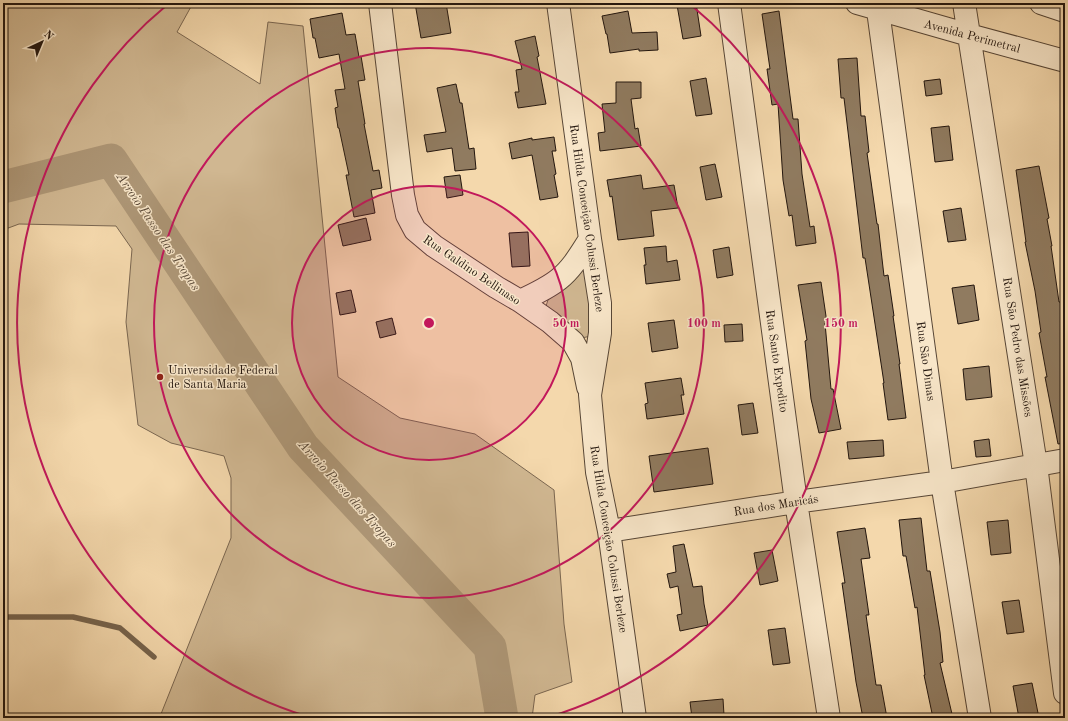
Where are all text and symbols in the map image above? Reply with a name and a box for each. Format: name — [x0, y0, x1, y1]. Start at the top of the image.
street label: Avenida Perimetral — [922, 18, 1021, 56]
north arrow — [22, 22, 62, 62]
text: N — [41, 29, 55, 43]
street label: Rua Hilda Conceição Colussi Berleze — [567, 123, 605, 313]
water label: Arroio Passo das Tropas — [113, 170, 202, 294]
street label: Rua Galdino Bellinaso — [421, 234, 522, 308]
street label: Rua São Pedro das Missões — [1000, 276, 1034, 418]
street label: Rua Santo Expedito — [763, 309, 789, 413]
centre of rings — [422, 316, 436, 330]
text: 50 m — [553, 317, 580, 330]
text: 150 m — [824, 317, 858, 330]
text: 100 m — [687, 318, 721, 330]
street label: Rua São Dimas — [913, 321, 937, 402]
place label: Universidade Federal de Santa Maria — [168, 365, 278, 391]
marker: Universidade Federal de Santa Maria — [155, 372, 165, 382]
water label: Arroio Passo das Tropas — [295, 437, 399, 550]
street label: Rua Hilda Conceição Colussi Berleze — [587, 445, 629, 634]
street label: Rua dos Maricás — [733, 493, 819, 519]

